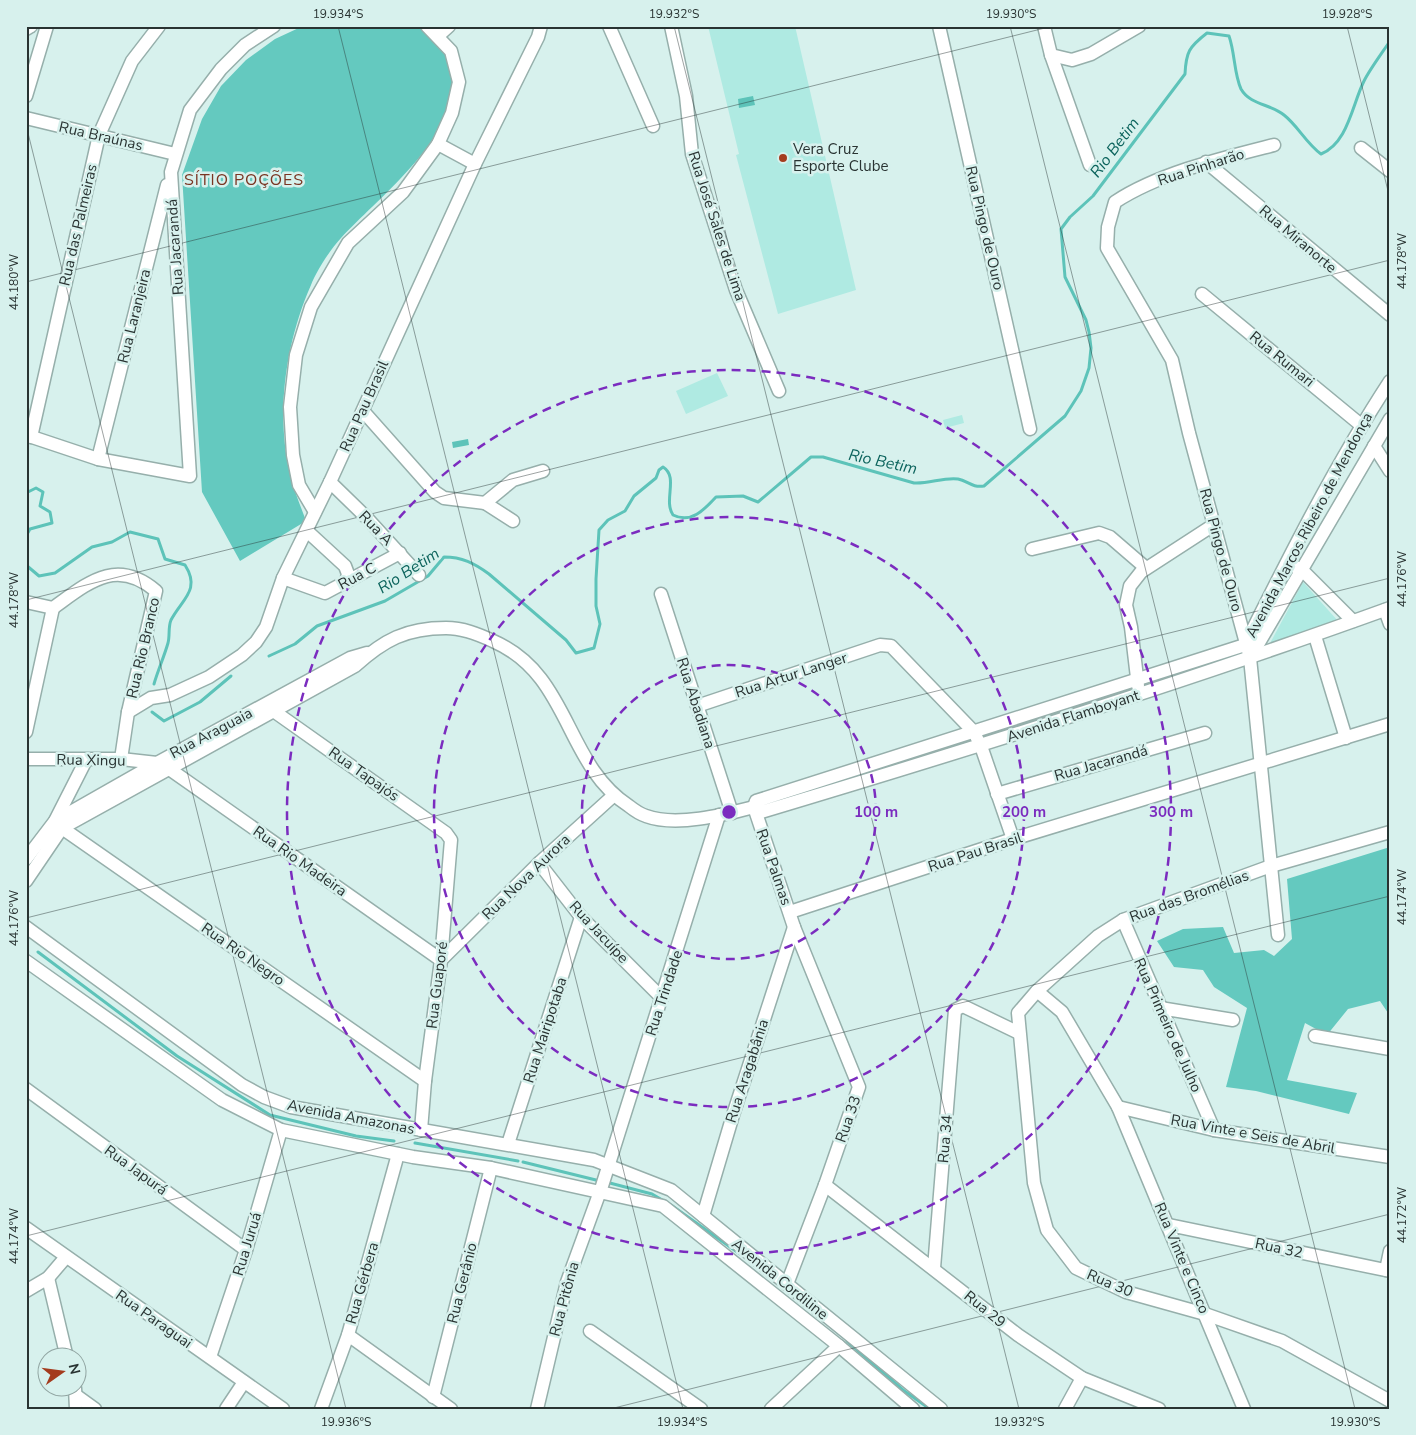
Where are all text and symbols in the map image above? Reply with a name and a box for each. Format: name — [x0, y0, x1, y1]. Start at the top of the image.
text: 19.934°S — [313, 6, 363, 22]
text: 19.932°S — [649, 6, 699, 22]
text: 19.930°S — [986, 6, 1036, 22]
text: 19.928°S — [1322, 6, 1372, 22]
water label: Rio Betim — [1085, 113, 1145, 182]
street label: Rua Braúnas — [57, 117, 145, 155]
place label: Vera Cruz Esporte Clube — [792, 139, 888, 176]
street label: Rua Pinharão — [1155, 144, 1247, 190]
street label: Rua José Sales de Lima — [683, 149, 751, 303]
marker: Vera Cruz Esporte Clube — [777, 152, 789, 164]
street label: Rua das Palmeiras — [54, 162, 102, 288]
street label: Rua Pingo de Ouro — [961, 164, 1009, 292]
district label: SÍTIO POÇÕES — [184, 169, 304, 191]
street label: Rua Jacarandá — [162, 198, 188, 296]
street label: Rua Miranorte — [1255, 201, 1341, 277]
text: 44.178°W — [1394, 233, 1410, 289]
text: 44.180°W — [6, 254, 22, 310]
street label: Rua Laranjeira — [113, 267, 155, 365]
street label: Rua Rumari — [1245, 327, 1319, 391]
street label: Rua Pau Brasil — [335, 357, 393, 455]
street label: Avenida Marcos Ribeiro de Mendonça — [1241, 409, 1377, 641]
water label: Rio Betim — [846, 444, 919, 480]
street label: Rua Pingo de Ouro — [1195, 486, 1247, 614]
street label: Rua A — [354, 506, 398, 550]
water label: Rio Betim — [373, 543, 444, 599]
text: 44.176°W — [1394, 551, 1410, 607]
street label: Rua C — [334, 558, 380, 594]
text: 44.178°W — [6, 572, 22, 628]
street label: Rua Rio Branco — [122, 596, 164, 700]
street label: Rua Artur Langer — [732, 647, 850, 703]
street label: Rua Abadiana — [672, 655, 720, 751]
street label: Avenida Flamboyant — [1004, 685, 1143, 747]
street label: Rua Araguaia — [166, 703, 256, 763]
street label: Rua Jacarandá — [1052, 740, 1150, 786]
street label: Rua Tapajós — [325, 742, 403, 806]
street label: Rua Xingu — [56, 749, 126, 771]
text: 100 m — [854, 802, 898, 822]
text: 200 m — [1002, 802, 1046, 822]
text: 300 m — [1149, 802, 1193, 822]
centre of rings — [720, 803, 738, 821]
street label: Rua Rio Madeira — [249, 821, 351, 901]
street label: Rua Palmas — [752, 826, 796, 908]
street label: Rua Pau Brasil — [925, 827, 1025, 877]
street label: Rua Nova Aurora — [478, 830, 574, 924]
street label: Rua das Bromélias — [1127, 865, 1251, 927]
text: 44.174°W — [1394, 869, 1410, 925]
text: 44.176°W — [6, 890, 22, 946]
street label: Rua Jacuípe — [565, 896, 633, 968]
street label: Rua Rio Negro — [197, 918, 289, 990]
street label: Rua Guaporé — [422, 940, 452, 1030]
street label: Rua Trindade — [641, 948, 687, 1038]
street label: Rua Primeiro de Julho — [1129, 955, 1207, 1095]
street label: Rua Mairipotaba — [518, 974, 572, 1086]
street label: Rua Aragabânia — [721, 1017, 773, 1125]
street label: Rua 33 — [831, 1093, 865, 1145]
street label: Avenida Amazonas — [286, 1095, 416, 1139]
street label: Rua Vinte e Seis de Abril — [1169, 1110, 1337, 1158]
street label: Rua 34 — [933, 1114, 957, 1164]
street label: Rua Japurá — [100, 1140, 172, 1200]
text: 44.172°W — [1394, 1187, 1410, 1243]
street label: Rua Vinte e Cinco — [1150, 1199, 1214, 1317]
text: 44.174°W — [6, 1208, 22, 1264]
street label: Rua Juruá — [228, 1210, 266, 1278]
street label: Rua 32 — [1253, 1233, 1305, 1263]
street label: Avenida Cordiline — [728, 1234, 832, 1324]
street label: Rua Gérbera — [341, 1240, 383, 1326]
street label: Rua Gerânio — [442, 1240, 482, 1326]
street label: Rua Pitônia — [544, 1259, 584, 1339]
street label: Rua 30 — [1084, 1264, 1136, 1302]
street label: Rua Paraguai — [112, 1285, 196, 1353]
street label: Rua 29 — [960, 1286, 1010, 1332]
north arrow — [38, 1348, 88, 1398]
text: N — [64, 1362, 85, 1376]
text: 19.936°S — [321, 1414, 371, 1430]
text: 19.934°S — [657, 1414, 707, 1430]
text: 19.932°S — [994, 1414, 1044, 1430]
text: 19.930°S — [1330, 1414, 1380, 1430]

